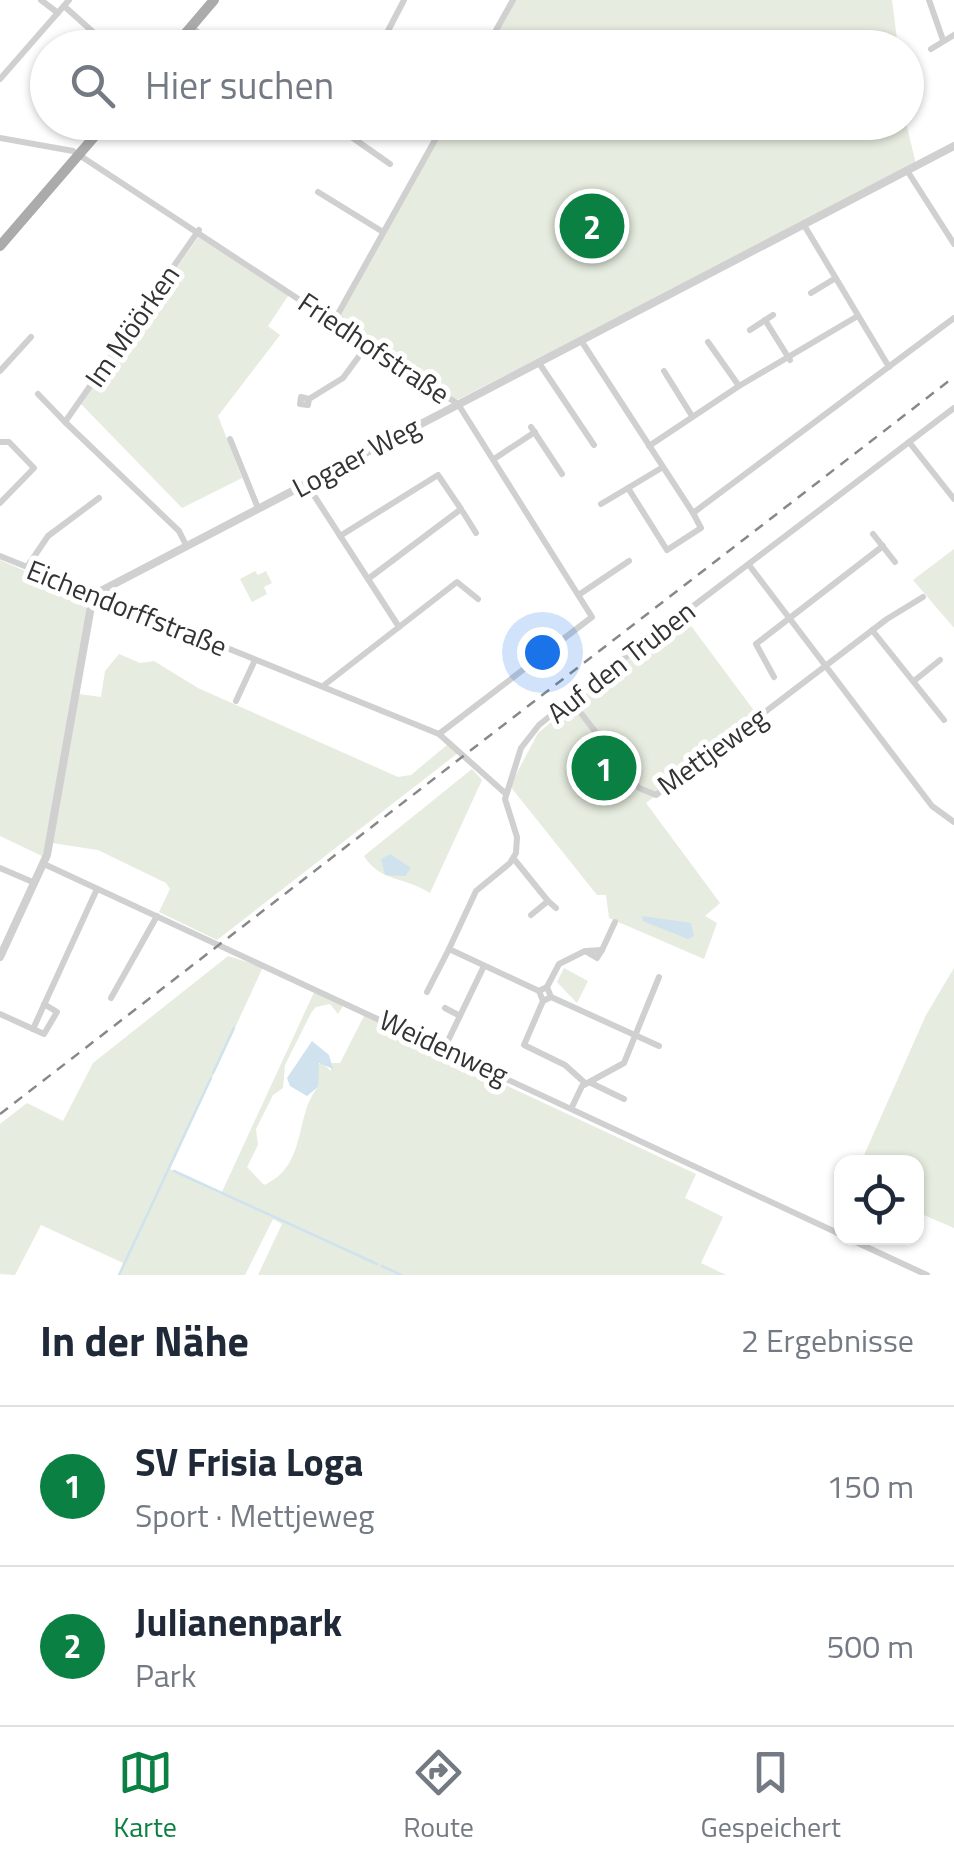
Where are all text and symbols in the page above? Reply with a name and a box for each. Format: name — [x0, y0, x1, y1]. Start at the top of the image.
search box — [30, 30, 924, 140]
text: Hier suchen — [145, 56, 334, 114]
icon: search — [65, 58, 120, 113]
pin: 2 — [560, 188, 624, 264]
street label: Im Möörken — [73, 255, 190, 396]
street label: Friedhofstraße — [290, 281, 459, 414]
street label: Logaer Weg — [284, 405, 427, 508]
street label: Eichendorffstraße — [21, 548, 234, 667]
street label: Auf den Truben — [537, 590, 704, 733]
your location — [517, 627, 568, 678]
street label: Mettjeweg — [648, 696, 776, 805]
pin: 1 — [572, 730, 636, 806]
street label: Weidenweg — [373, 998, 516, 1095]
map controls — [834, 1155, 924, 1245]
button: locate — [834, 1155, 924, 1245]
text: In der Nähe — [40, 1308, 249, 1372]
text: 2 Ergebnisse — [741, 1316, 914, 1364]
text: SV Frisia Loga — [135, 1433, 364, 1491]
text: 1 — [64, 1462, 81, 1510]
text: 150 m — [826, 1462, 914, 1510]
text: Sport · Mettjeweg — [135, 1491, 375, 1539]
text: Julianenpark — [135, 1593, 342, 1651]
text: 2 — [64, 1622, 81, 1670]
text: 500 m — [826, 1622, 914, 1670]
text: Park — [135, 1651, 196, 1699]
tab: Karte — [113, 1745, 177, 1848]
tab: Route — [403, 1745, 474, 1848]
tab: Gespeichert — [700, 1745, 841, 1848]

